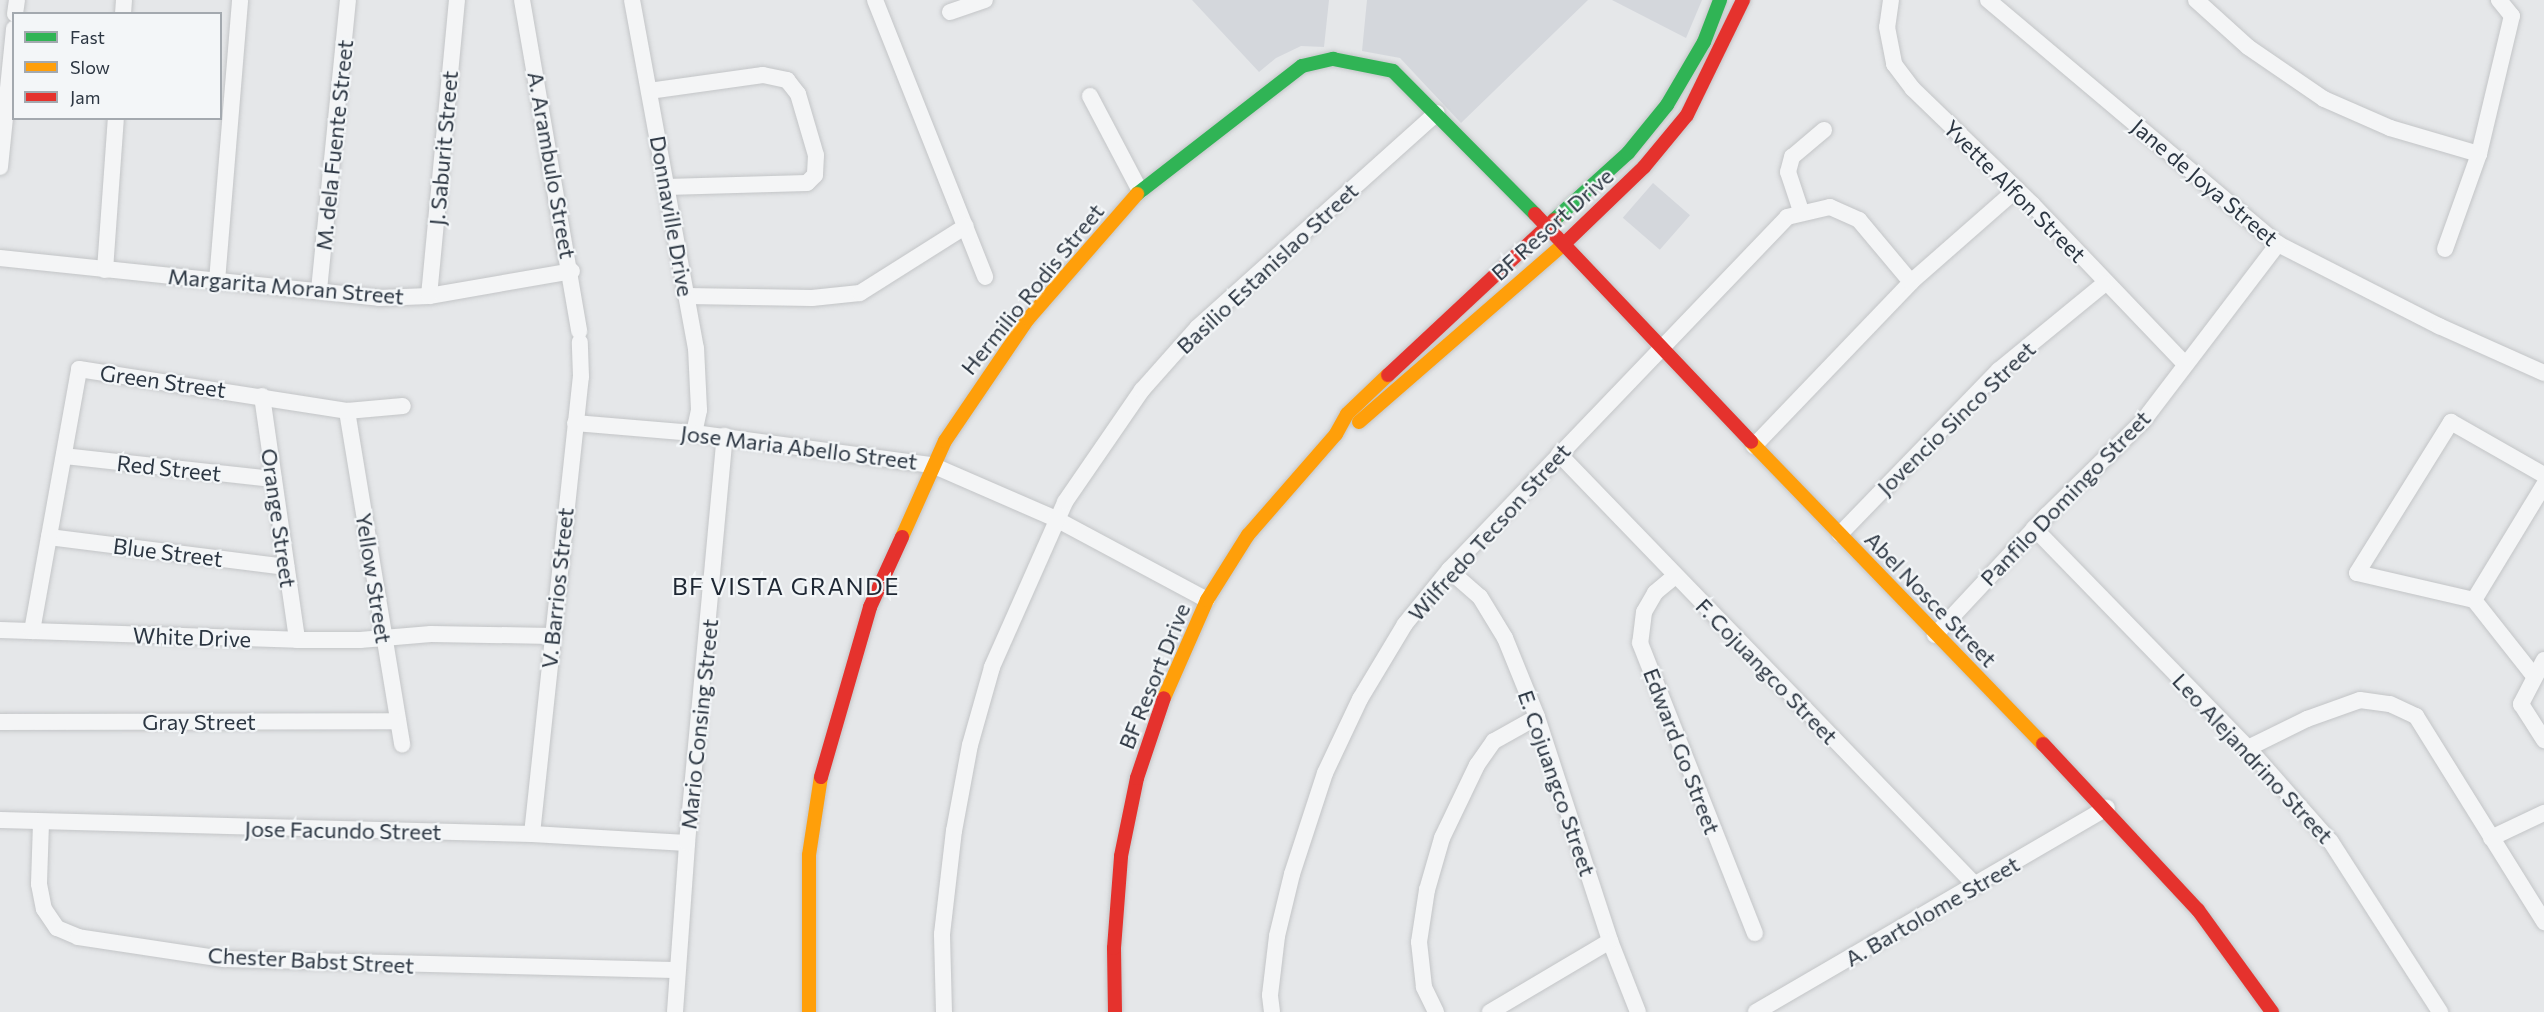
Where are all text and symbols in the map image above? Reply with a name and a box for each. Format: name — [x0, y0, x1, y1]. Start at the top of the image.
legend — [12, 12, 222, 120]
text: Fast — [70, 26, 105, 48]
street label: M. dela Fuente Street — [310, 38, 358, 252]
text: Slow — [70, 56, 110, 78]
street label: J. Saburit Street — [423, 69, 463, 227]
street label: A. Arambulo Street — [523, 69, 581, 261]
text: Jam — [70, 86, 100, 108]
street label: Jane de Joya Street — [2126, 113, 2284, 251]
street label: Yvette Alfon Street — [1938, 114, 2092, 268]
street label: Donnaville Drive — [645, 133, 699, 299]
street label: BF Resort Drive — [1486, 162, 1618, 286]
street label: Basilio Estanislao Street — [1171, 177, 1363, 359]
street label: Hermilio Rodis Street — [955, 198, 1109, 380]
street label: Margarita Moran Street — [167, 263, 405, 309]
street label: Jovencio Sinco Street — [1871, 336, 2041, 500]
street label: Green Street — [98, 359, 228, 403]
street label: Panfilo Domingo Street — [1974, 405, 2156, 591]
street label: Jose Maria Abello Street — [679, 419, 919, 475]
street label: Wilfredo Tecson Street — [1402, 438, 1576, 626]
street label: Orange Street — [256, 447, 302, 589]
street label: Red Street — [116, 449, 222, 487]
street label: V. Barrios Street — [535, 506, 579, 670]
street label: Yellow Street — [351, 511, 397, 645]
street label: Abel Nosce Street — [1860, 526, 2002, 672]
street label: Blue Street — [112, 532, 224, 572]
district label: BF VISTA GRANDE — [672, 572, 900, 600]
street label: F. Cojuangco Street — [1691, 593, 1843, 749]
street label: BF Resort Drive — [1113, 599, 1195, 753]
street label: Mario Consing Street — [675, 617, 723, 831]
street label: White Drive — [132, 622, 252, 652]
street label: Edward Go Street — [1638, 664, 1726, 838]
street label: Leo Alejandrino Street — [2167, 667, 2339, 849]
street label: E. Cojuangco Street — [1513, 687, 1601, 879]
street label: Gray Street — [142, 709, 256, 735]
street label: Jose Facundo Street — [244, 815, 442, 845]
street label: A. Bartolome Street — [1840, 850, 2024, 972]
street label: Chester Babst Street — [207, 941, 415, 979]

